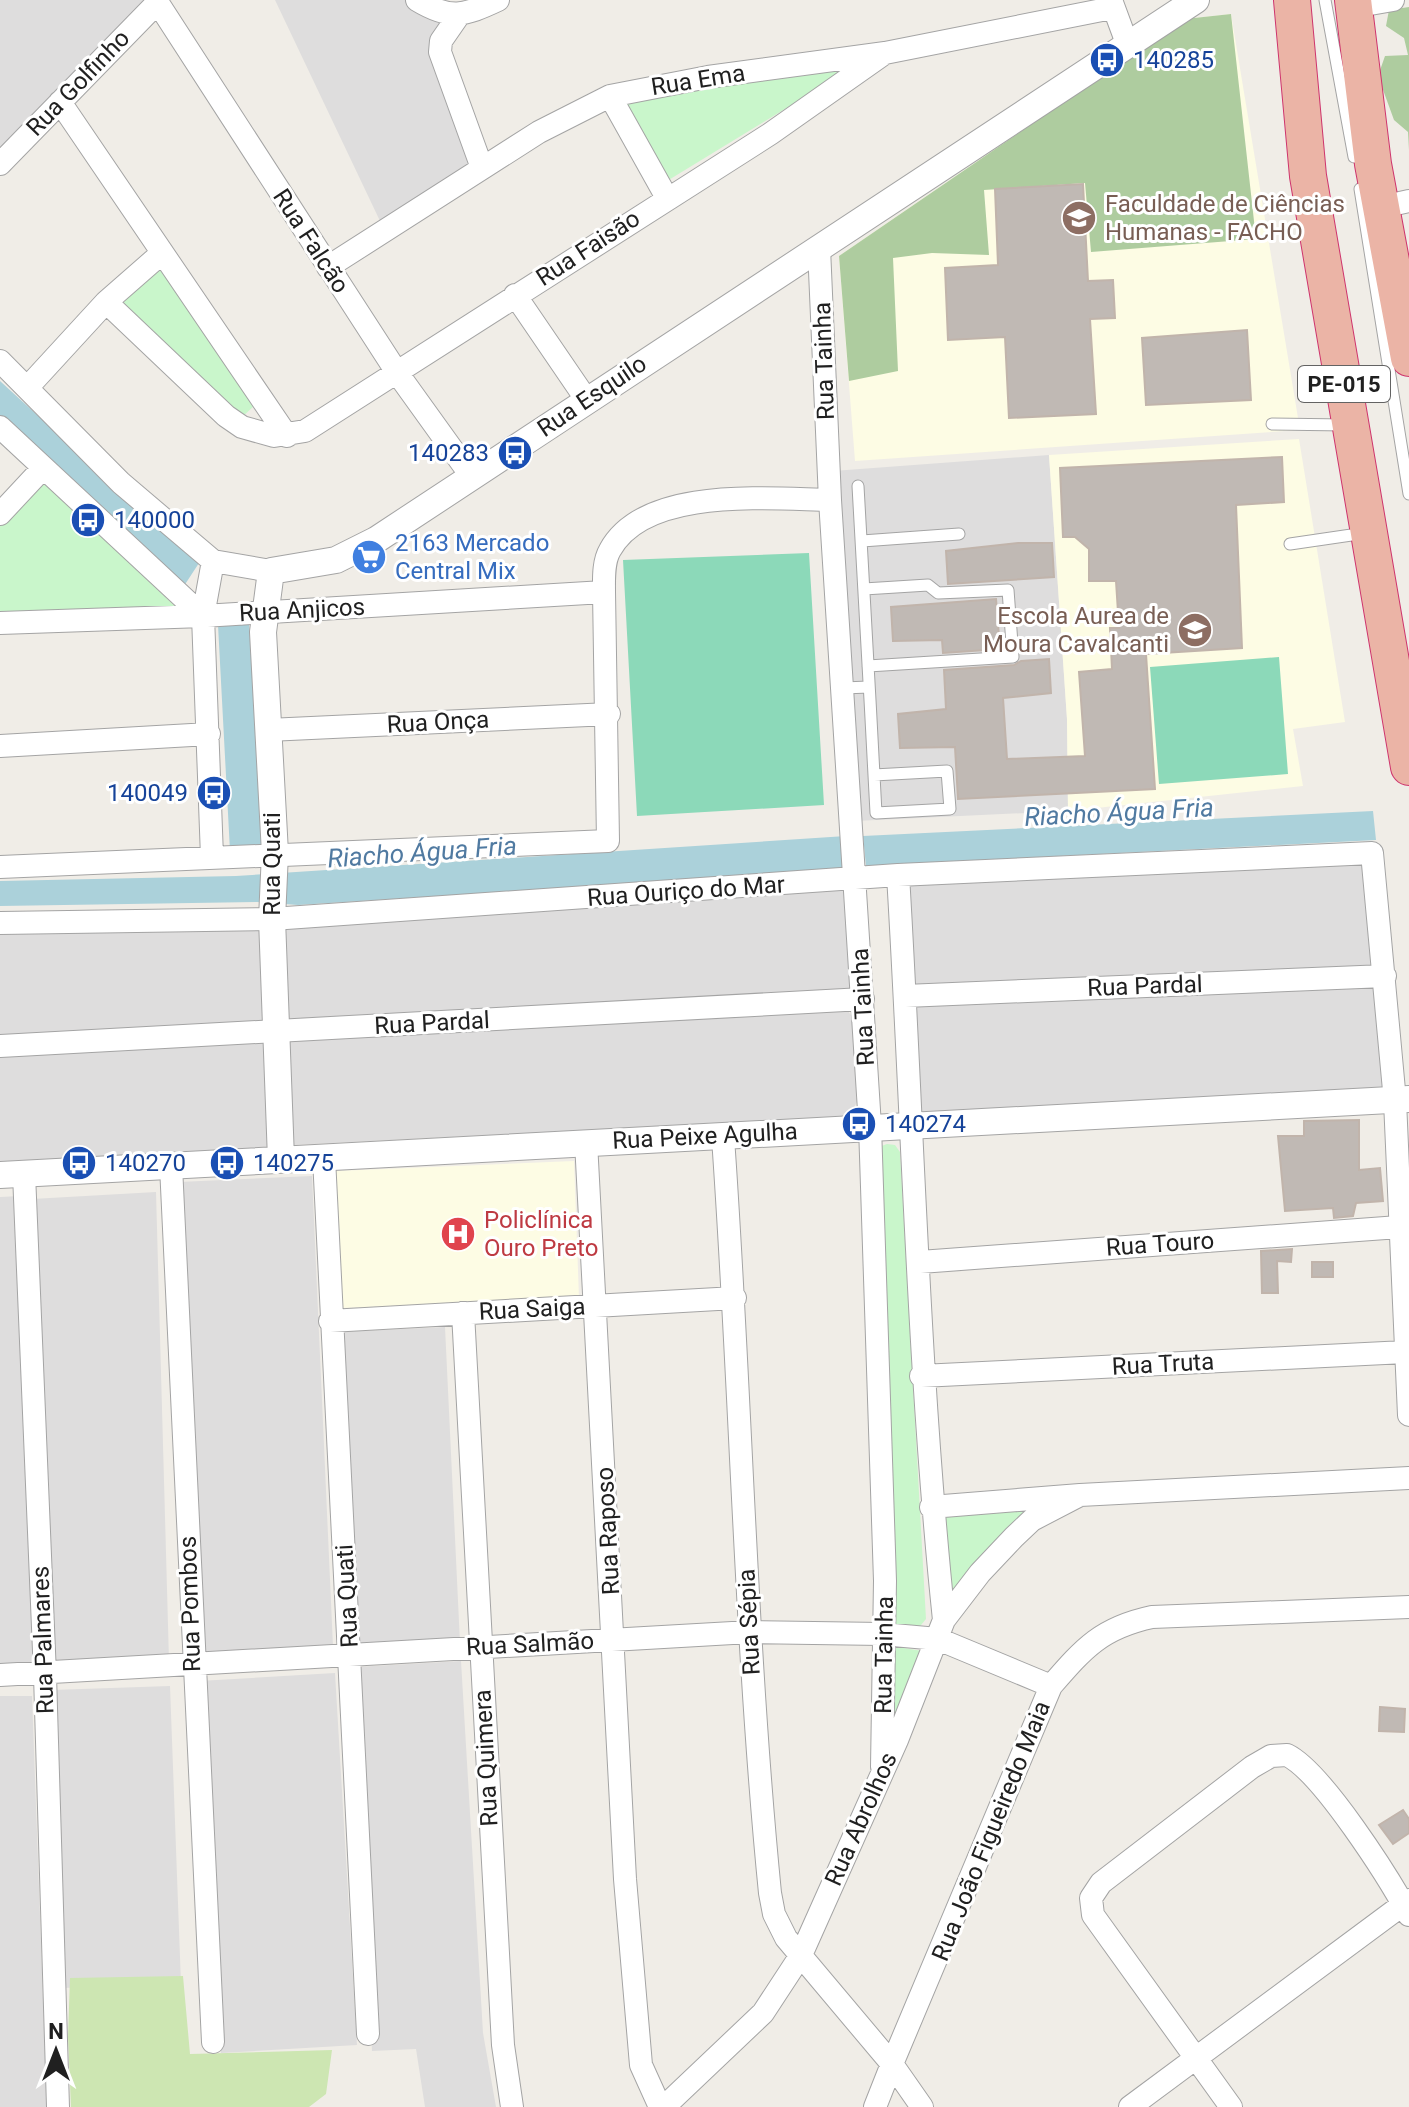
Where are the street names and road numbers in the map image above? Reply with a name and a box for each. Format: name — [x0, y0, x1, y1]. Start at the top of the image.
street label: Rua Golfinho — [21, 24, 135, 142]
street label: Rua Ema — [649, 59, 747, 101]
street label: Rua Falcão — [267, 184, 355, 298]
street label: Rua Faisão — [531, 204, 645, 292]
street label: Rua Tainha — [808, 302, 840, 420]
street label: Rua Esquilo — [532, 349, 652, 443]
road number: PE-015 — [1298, 366, 1390, 402]
street label: Rua Anjicos — [238, 593, 366, 627]
street label: Rua Onça — [386, 705, 490, 739]
street label: Rua Quati — [258, 812, 286, 916]
street label: Rua Ouriço do Mar — [586, 870, 786, 912]
street label: Rua Tainha — [846, 947, 880, 1067]
street label: Rua Pardal — [1087, 970, 1203, 1002]
street label: Rua Pardal — [374, 1006, 490, 1040]
street label: Rua Peixe Agulha — [612, 1117, 798, 1155]
street label: Rua Touro — [1105, 1226, 1215, 1262]
street label: Rua Saiga — [478, 1292, 586, 1326]
street label: Rua Truta — [1111, 1347, 1215, 1381]
street label: Rua Raposo — [591, 1466, 625, 1596]
street label: Rua Pombos — [174, 1535, 206, 1673]
street label: Rua Quati — [330, 1544, 364, 1648]
street label: Rua Palmares — [26, 1566, 60, 1714]
street label: Rua Sépia — [732, 1568, 766, 1676]
street label: Rua Tainha — [869, 1596, 899, 1714]
street label: Rua Salmão — [465, 1627, 595, 1661]
street label: Rua Quimera — [468, 1689, 504, 1827]
street label: Rua João Figueiredo Maia — [926, 1697, 1056, 1965]
street label: Rua Abrolhos — [819, 1748, 903, 1890]

